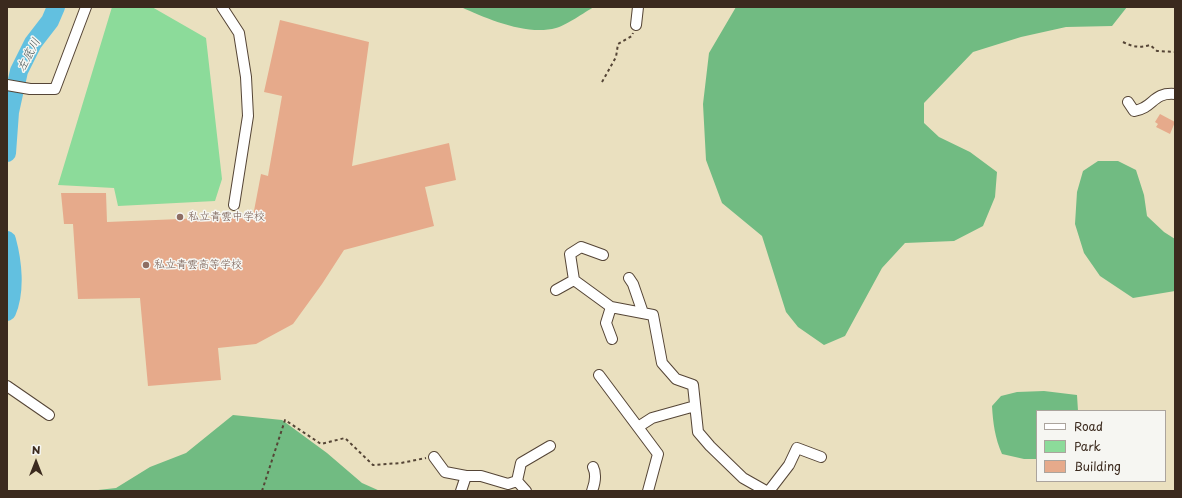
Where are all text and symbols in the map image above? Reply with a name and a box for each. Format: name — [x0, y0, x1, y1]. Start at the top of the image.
water label: 左底川 — [14, 36, 44, 74]
place label: 私立青雲中学校 — [188, 210, 265, 224]
marker: 私立青雲中学校 — [175, 212, 185, 222]
place label: 私立青雲高等学校 — [154, 258, 242, 272]
marker: 私立青雲高等学校 — [141, 260, 151, 270]
legend — [1036, 410, 1166, 482]
text: Road — [1074, 417, 1103, 435]
text: Park — [1074, 437, 1101, 455]
text: N — [32, 441, 40, 458]
north arrow — [16, 442, 56, 482]
text: Building — [1074, 457, 1121, 475]

